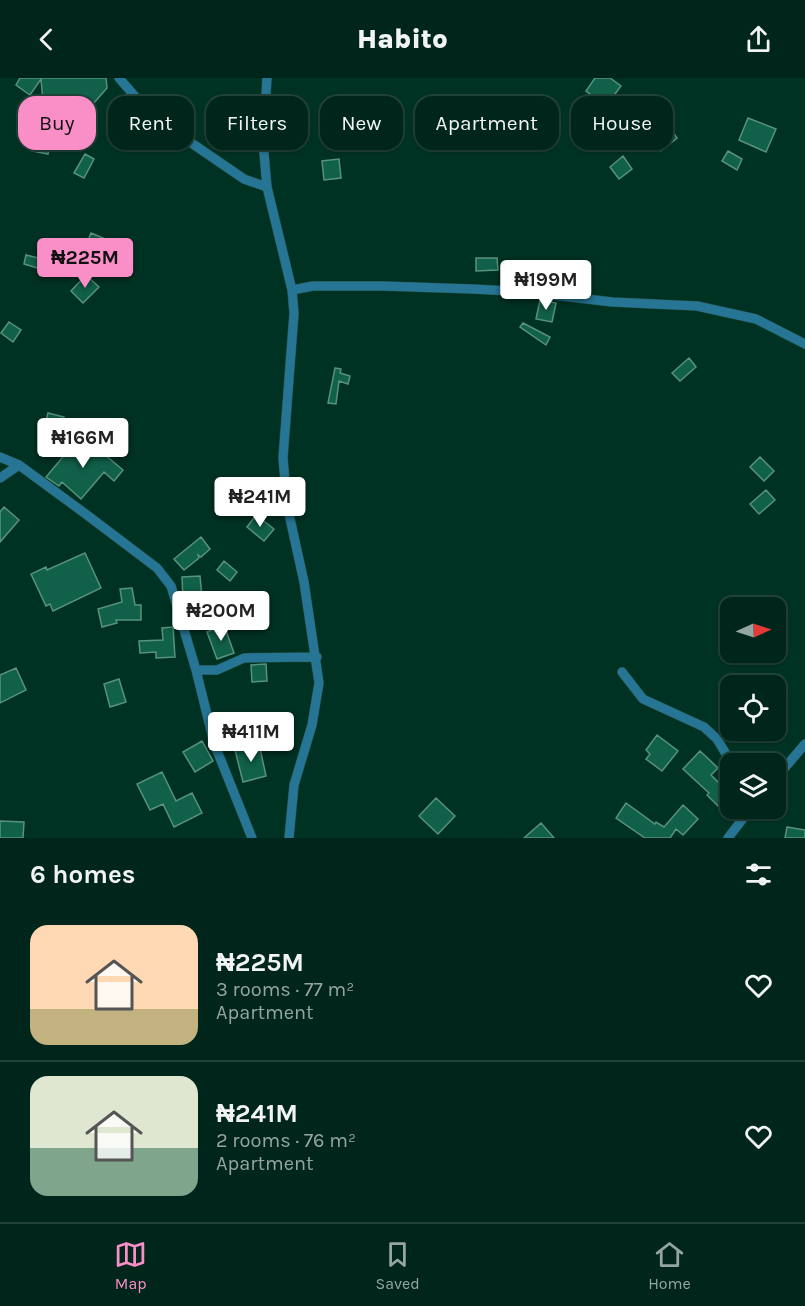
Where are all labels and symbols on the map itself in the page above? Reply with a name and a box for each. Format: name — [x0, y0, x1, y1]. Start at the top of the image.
pin: ₦225M — [43, 238, 127, 289]
pin: ₦199M — [504, 260, 588, 311]
pin: ₦166M — [41, 418, 125, 469]
pin: ₦241M — [218, 477, 302, 528]
pin: ₦200M — [179, 591, 263, 642]
north arrow — [720, 597, 786, 663]
pin: ₦411M — [209, 712, 293, 763]

